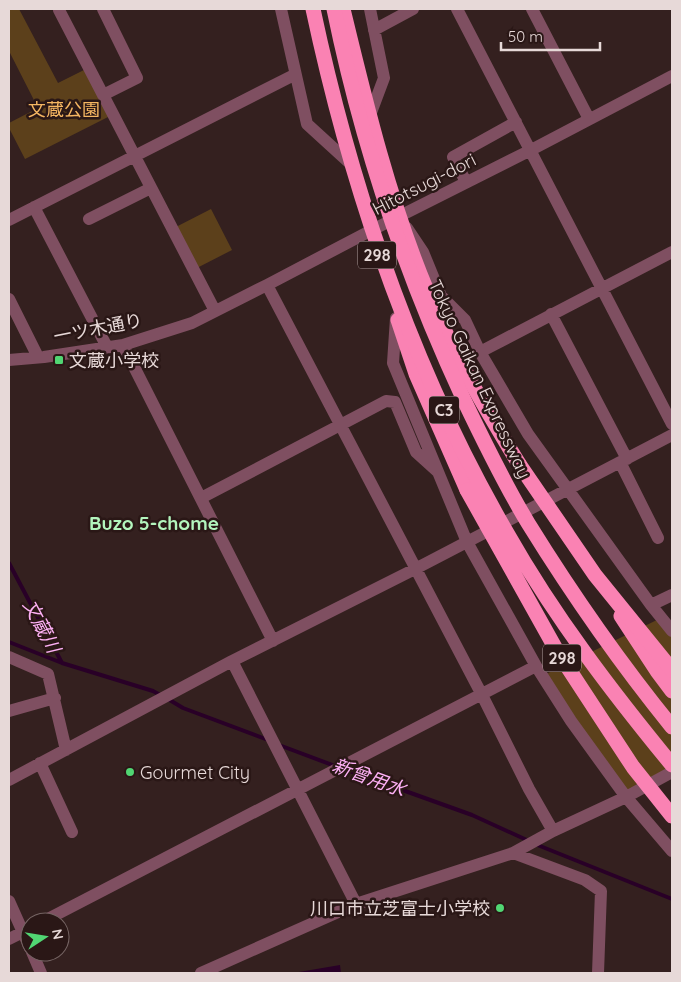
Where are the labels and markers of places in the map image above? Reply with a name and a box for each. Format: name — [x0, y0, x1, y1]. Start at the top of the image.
place label: 文蔵小学校 — [69, 349, 159, 372]
marker: 文蔵小学校 — [53, 354, 65, 366]
place label: Gourmet City — [140, 761, 250, 784]
marker: Gourmet City — [124, 766, 136, 778]
place label: 川口市立芝富士小学校 — [310, 897, 490, 920]
marker: 川口市立芝富士小学校 — [494, 902, 506, 914]

